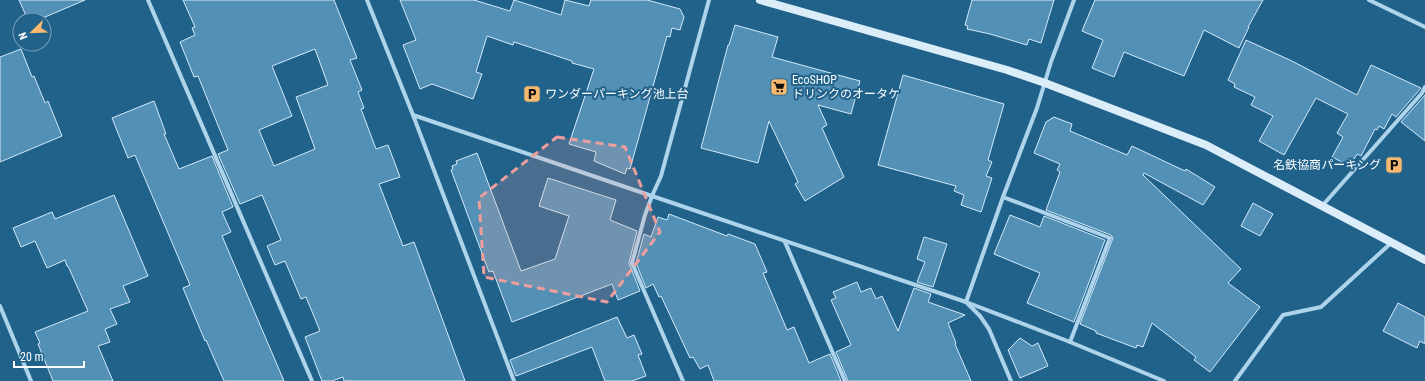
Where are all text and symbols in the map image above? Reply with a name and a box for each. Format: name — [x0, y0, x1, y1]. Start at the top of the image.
north arrow — [12, 12, 52, 52]
text: N — [16, 30, 31, 41]
place label: EcoSHOP ドリンクのオータケ — [792, 73, 900, 101]
supermarket icon: EcoSHOP ドリンクのオータケ — [769, 77, 789, 97]
parking icon: ワンダーパーキング池上台 — [522, 84, 542, 104]
place label: ワンダーパーキング池上台 — [545, 87, 689, 101]
parking icon: 名鉄協商パーキング — [1384, 155, 1404, 175]
place label: 名鉄協商パーキング — [1273, 158, 1381, 172]
scale bar — [14, 343, 84, 369]
text: 20 m — [20, 350, 44, 364]

